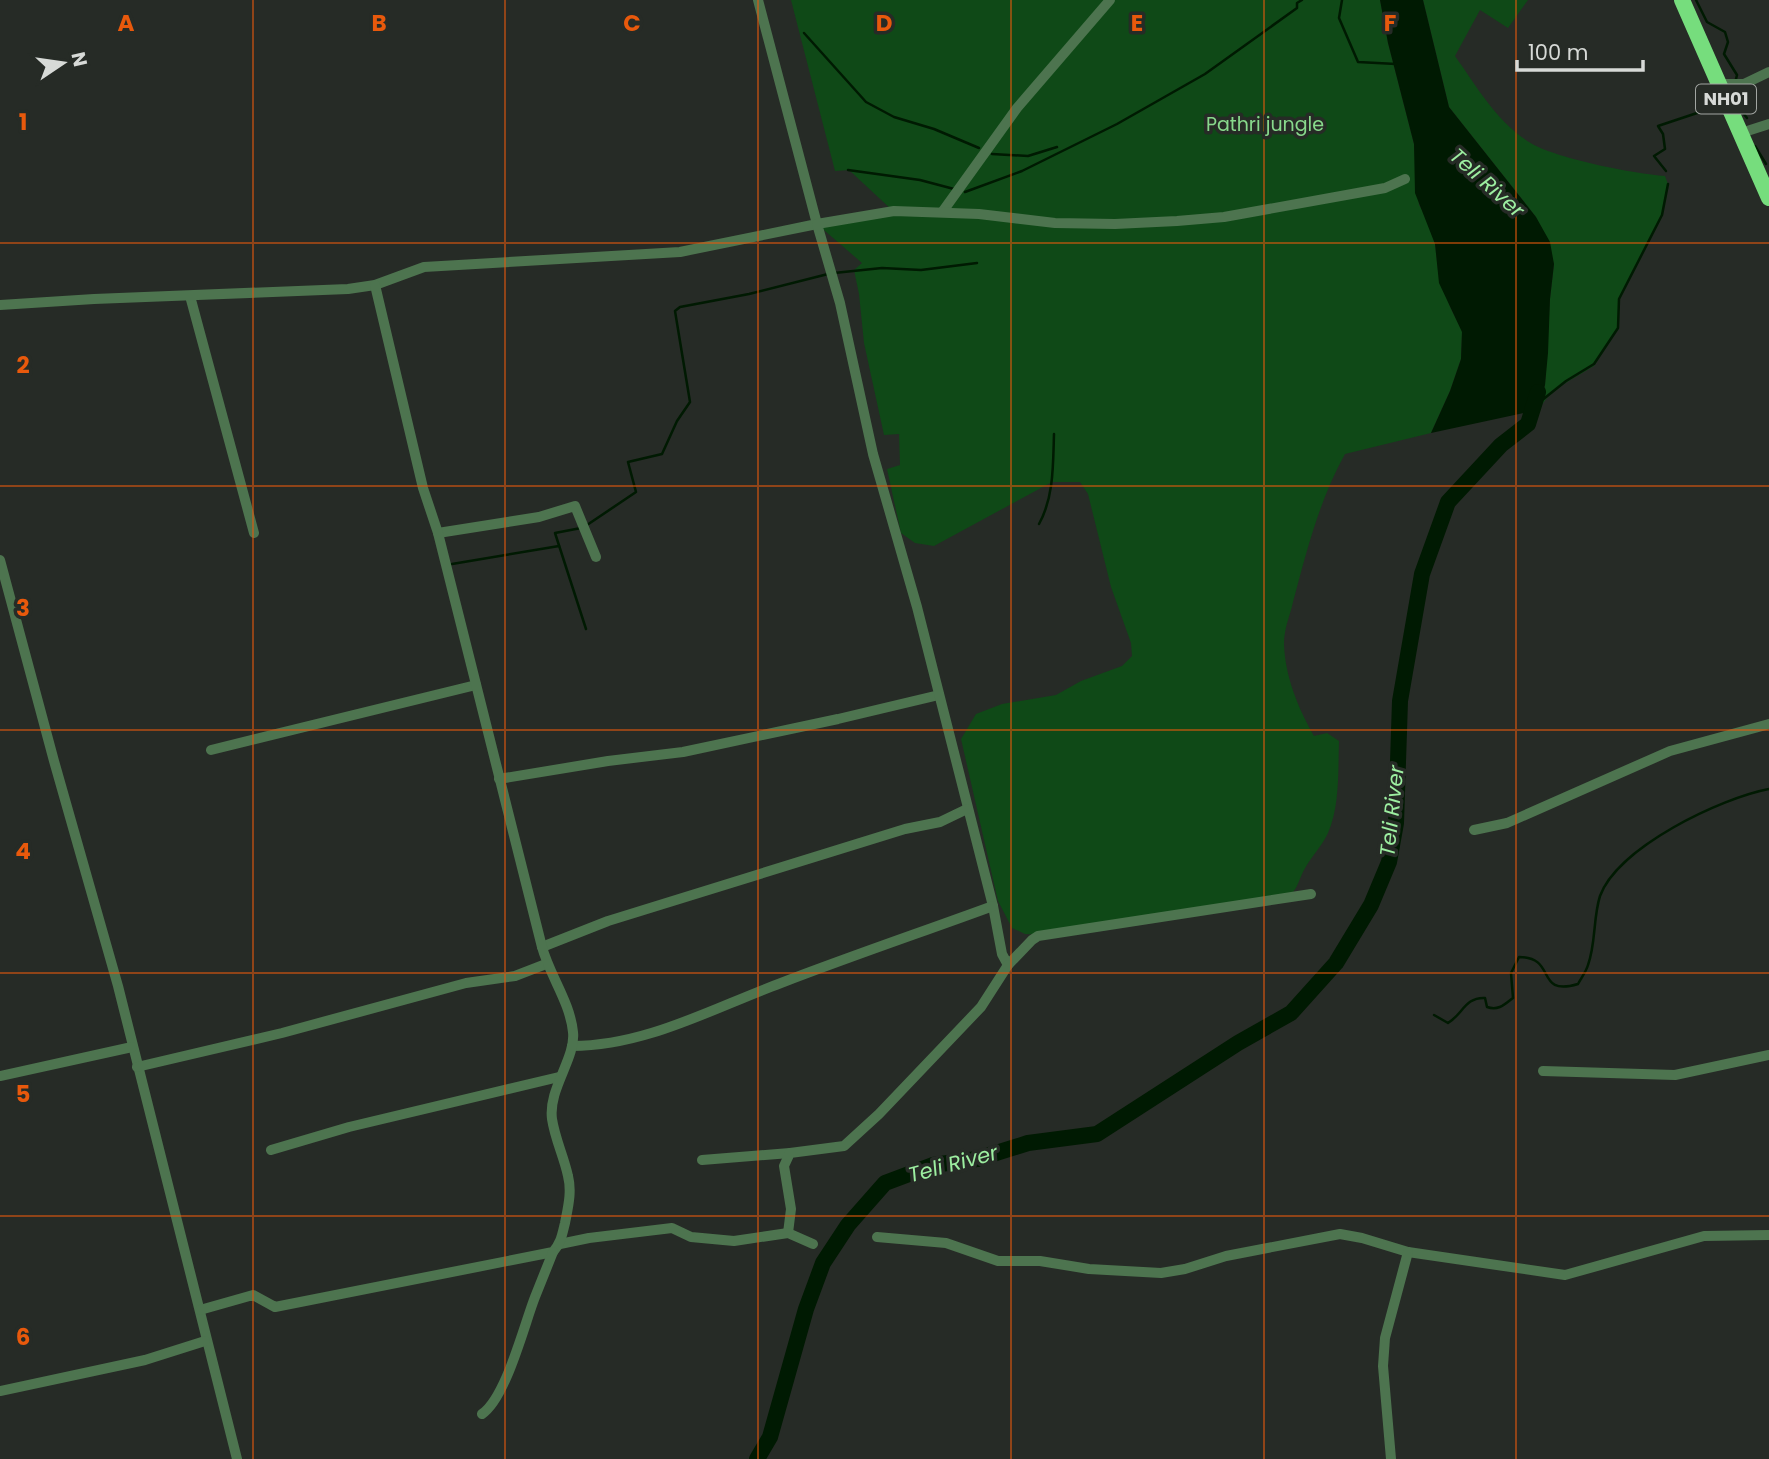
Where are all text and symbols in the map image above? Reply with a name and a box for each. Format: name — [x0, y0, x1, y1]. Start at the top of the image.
text: A — [118, 7, 135, 39]
text: B — [371, 7, 387, 39]
text: C — [623, 7, 641, 39]
text: D — [876, 7, 892, 39]
text: E — [1131, 7, 1143, 39]
text: F — [1384, 7, 1396, 39]
north arrow — [28, 28, 98, 98]
scale bar — [1517, 28, 1643, 72]
text: 100 m — [1528, 38, 1588, 67]
text: N — [64, 49, 94, 69]
road number: NH01 — [1696, 84, 1756, 114]
text: 1 — [19, 106, 27, 138]
park label: Pathri jungle — [1206, 111, 1324, 138]
water label: Teli River — [1444, 141, 1532, 225]
text: 2 — [16, 349, 30, 381]
text: 3 — [16, 592, 30, 624]
water label: Teli River — [1372, 763, 1411, 858]
text: 4 — [15, 835, 31, 867]
text: 5 — [16, 1078, 30, 1110]
water label: Teli River — [905, 1137, 1002, 1189]
text: 6 — [16, 1321, 30, 1353]

